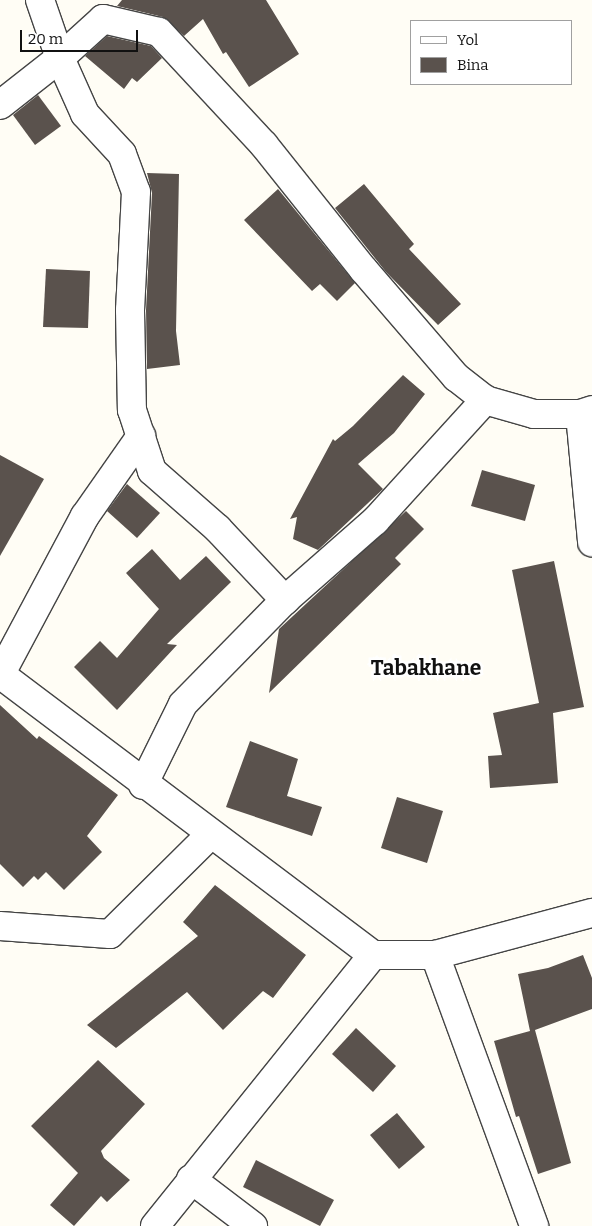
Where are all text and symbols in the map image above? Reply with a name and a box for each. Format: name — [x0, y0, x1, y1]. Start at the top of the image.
scale bar — [22, 20, 140, 52]
legend — [410, 20, 572, 85]
text: 20 m — [28, 30, 63, 48]
text: Yol — [457, 31, 478, 49]
text: Bina — [457, 56, 489, 74]
district label: Tabakhane — [371, 655, 481, 681]

